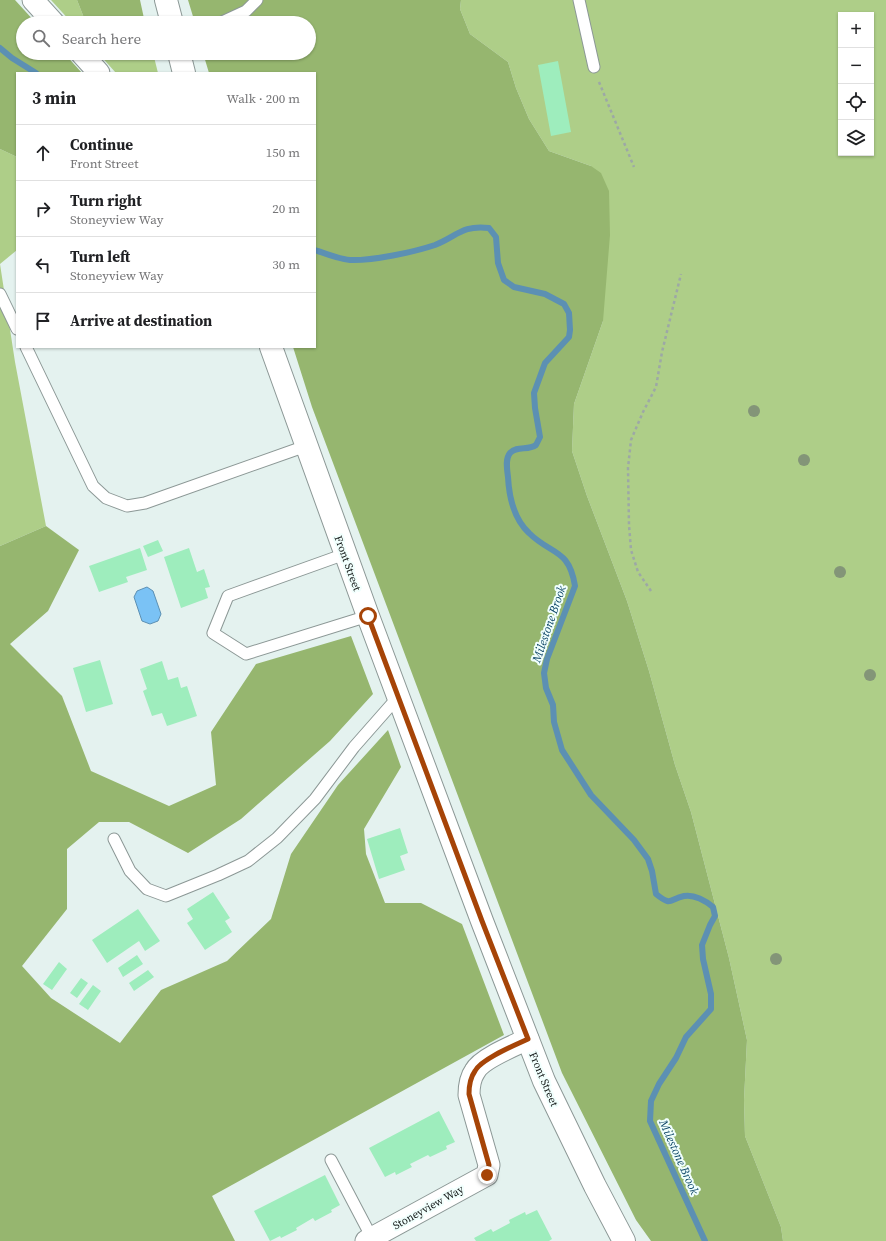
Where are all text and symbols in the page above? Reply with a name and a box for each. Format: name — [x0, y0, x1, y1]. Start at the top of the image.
map controls — [838, 12, 874, 156]
button: + — [838, 12, 874, 48]
search box — [16, 16, 316, 60]
icon: search — [30, 27, 52, 49]
text: Search here — [62, 28, 141, 49]
button: − — [838, 48, 874, 84]
button: locate — [838, 84, 874, 120]
text: 3 min — [32, 86, 76, 110]
text: Walk · 200 m — [227, 90, 300, 107]
button: layers — [838, 120, 874, 156]
text: Continue — [70, 134, 133, 155]
icon: ahead — [32, 142, 54, 164]
text: 150 m — [266, 144, 300, 161]
text: Front Street — [70, 155, 138, 172]
text: Turn right — [70, 190, 142, 211]
icon: right — [32, 198, 54, 220]
text: 20 m — [272, 200, 300, 217]
text: Stoneyview Way — [70, 211, 163, 228]
text: Turn left — [70, 246, 130, 267]
icon: left — [32, 254, 54, 276]
text: 30 m — [272, 256, 300, 273]
text: Stoneyview Way — [70, 267, 163, 284]
icon: arrive — [32, 310, 54, 332]
text: Arrive at destination — [70, 310, 212, 331]
street label: Front Street — [331, 533, 365, 593]
water label: Milestone Brook — [528, 583, 570, 666]
route start — [359, 607, 377, 625]
street label: Front Street — [525, 1050, 562, 1109]
water label: Milestone Brook — [655, 1116, 703, 1197]
route end — [478, 1166, 496, 1184]
street label: Stoneyview Way — [390, 1182, 467, 1233]

